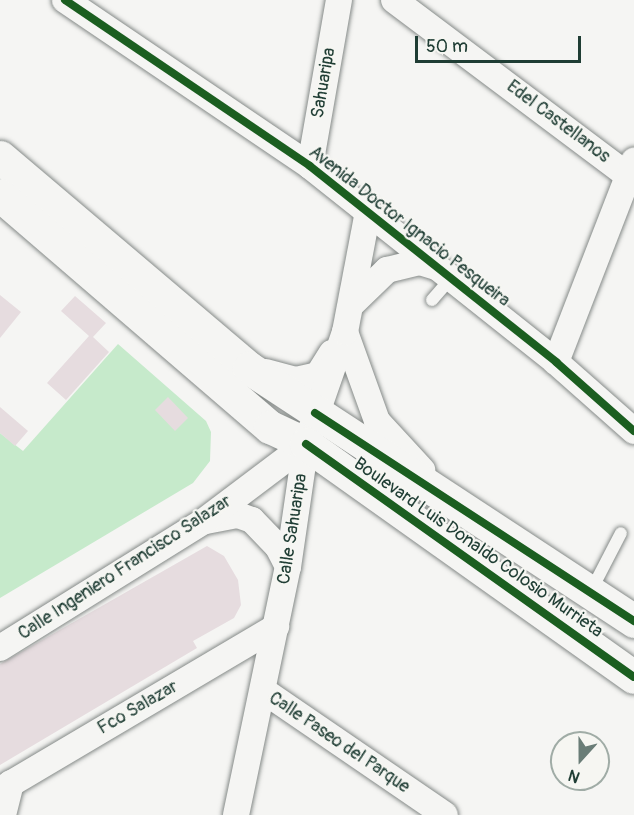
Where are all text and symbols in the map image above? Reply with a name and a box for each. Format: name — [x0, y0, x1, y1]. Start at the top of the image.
scale bar — [418, 24, 584, 62]
text: 50 m — [426, 35, 468, 58]
street label: Sahuaripa — [307, 46, 341, 120]
street label: Edel Castellanos — [502, 76, 614, 168]
street label: Avenida Doctor Ignacio Pesqueira — [304, 142, 514, 312]
street label: Boulevard Luis Donaldo Colosio Murrieta — [349, 453, 607, 643]
street label: Calle Sahuaripa — [274, 472, 312, 586]
street label: Calle Ingeniero Francisco Salazar — [14, 491, 236, 645]
street label: Fco Salazar — [94, 676, 182, 740]
street label: Calle Paseo del Parque — [264, 688, 414, 798]
north arrow — [550, 731, 610, 791]
text: N — [566, 765, 583, 787]

